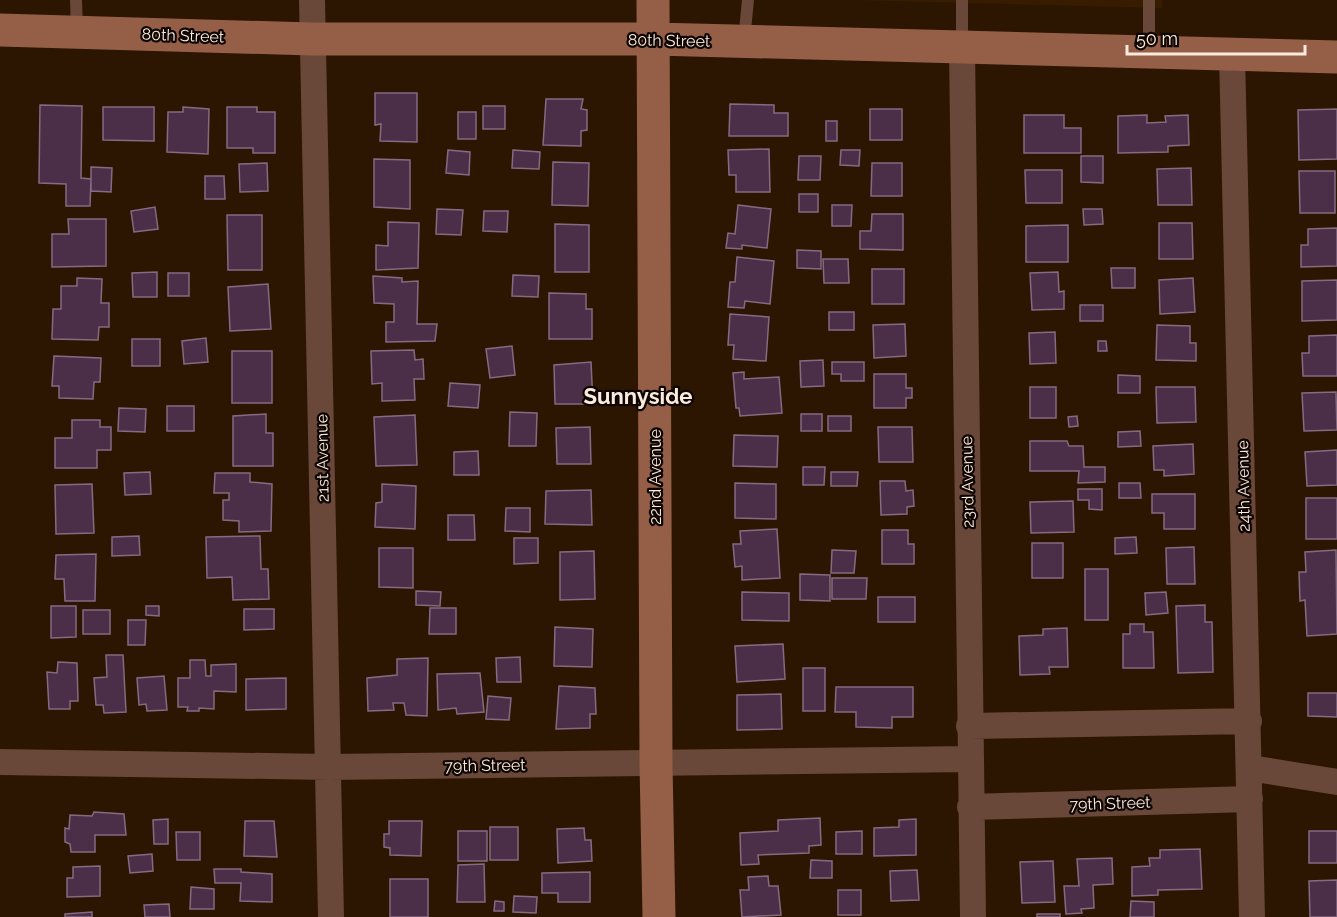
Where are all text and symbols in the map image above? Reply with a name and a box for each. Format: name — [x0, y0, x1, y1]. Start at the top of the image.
scale bar — [1127, 18, 1306, 56]
street label: 80th Street — [141, 25, 225, 46]
text: 50 m — [1136, 28, 1178, 49]
street label: 80th Street — [628, 30, 711, 51]
district label: Sunnyside — [583, 383, 693, 409]
street label: 21st Avenue — [312, 414, 333, 502]
street label: 22nd Avenue — [646, 429, 665, 525]
street label: 23rd Avenue — [957, 436, 978, 528]
street label: 24th Avenue — [1233, 440, 1254, 532]
street label: 79th Street — [444, 755, 526, 776]
street label: 79th Street — [1069, 793, 1151, 814]

